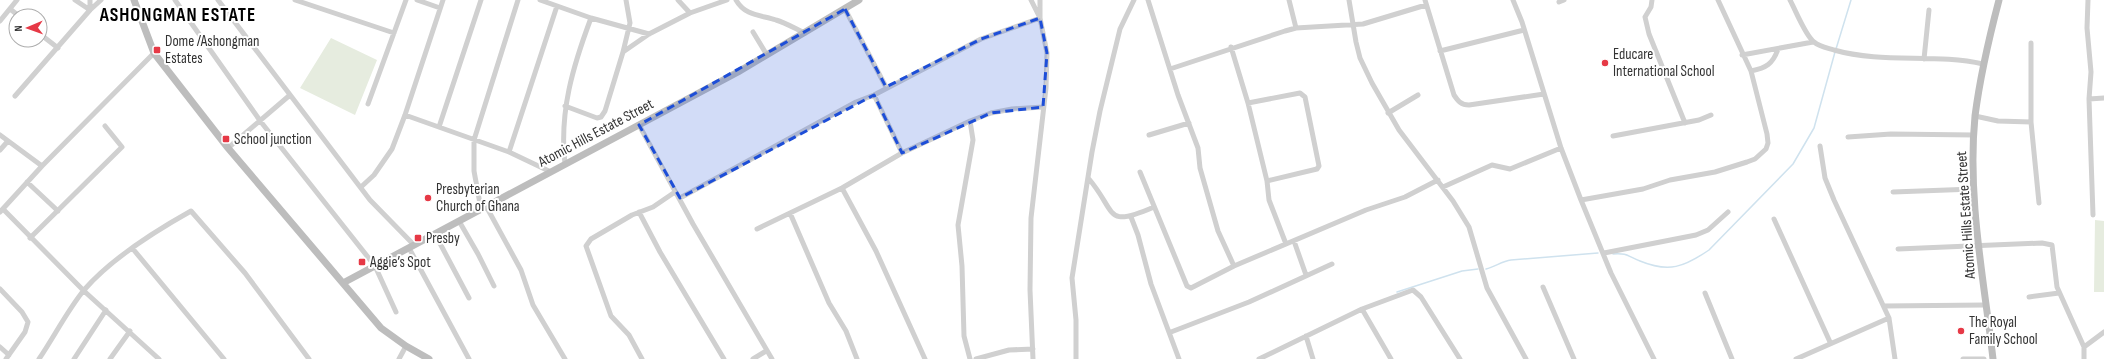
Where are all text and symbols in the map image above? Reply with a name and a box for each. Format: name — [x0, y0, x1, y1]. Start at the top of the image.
district label: ASHONGMAN ESTATE — [99, 4, 256, 27]
north arrow — [8, 8, 48, 48]
text: N — [12, 25, 25, 31]
place label: Dome /Ashongman Estates — [165, 32, 260, 68]
marker: Dome /Ashongman Estates — [152, 45, 162, 55]
place label: Educare International School — [1613, 45, 1715, 81]
marker: Educare International School — [1600, 58, 1610, 68]
street label: Atomic Hills Estate Street — [534, 94, 657, 172]
place label: School junction — [234, 130, 312, 149]
marker: School junction — [221, 134, 231, 144]
street label: Atomic Hills Estate Street — [1952, 150, 1980, 281]
place label: Presbyterian Church of Ghana — [436, 180, 520, 216]
marker: Presbyterian Church of Ghana — [423, 193, 433, 203]
place label: Presby — [426, 229, 460, 248]
marker: Presby — [413, 233, 423, 243]
place label: Aggie’s Spot — [369, 253, 431, 272]
marker: Aggie’s Spot — [357, 257, 367, 267]
place label: The Royal Family School — [1969, 313, 2038, 349]
marker: The Royal Family School — [1956, 326, 1966, 336]

